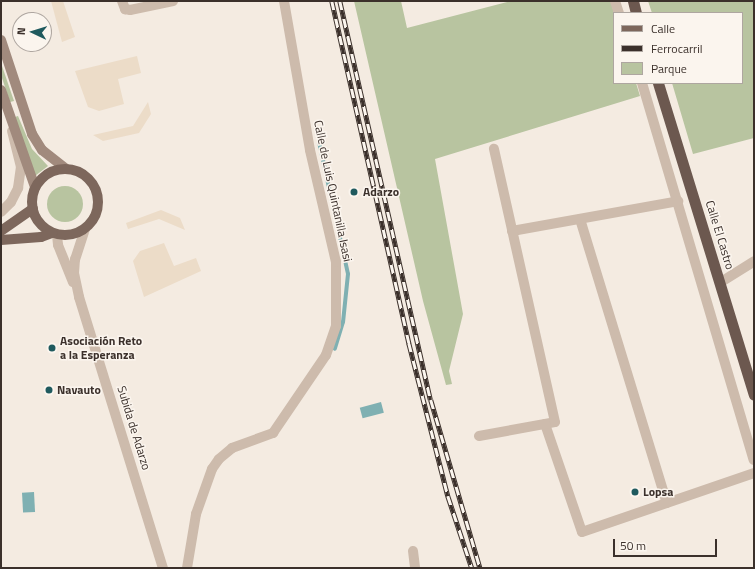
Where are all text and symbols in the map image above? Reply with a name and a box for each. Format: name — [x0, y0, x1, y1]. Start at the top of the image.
north arrow — [12, 12, 52, 52]
legend — [613, 12, 743, 84]
text: Calle — [651, 19, 675, 38]
text: N — [13, 27, 29, 36]
text: Ferrocarril — [651, 39, 703, 58]
text: Parque — [651, 59, 687, 78]
street label: Calle de Luis Quintanilla Isasi — [311, 119, 355, 263]
place label: Adarzo — [363, 185, 399, 199]
marker: Adarzo — [348, 186, 360, 198]
street label: Calle El Castro — [703, 199, 737, 271]
place label: Asociación Reto a la Esperanza — [60, 334, 142, 362]
marker: Asociación Reto a la Esperanza — [47, 343, 57, 353]
place label: Navauto — [57, 383, 101, 397]
street label: Subida de Adarzo — [114, 384, 154, 472]
marker: Navauto — [44, 385, 54, 395]
place label: Lopsa — [643, 485, 673, 499]
marker: Lopsa — [630, 487, 640, 497]
scale bar — [615, 531, 719, 557]
text: 50 m — [620, 536, 646, 555]

